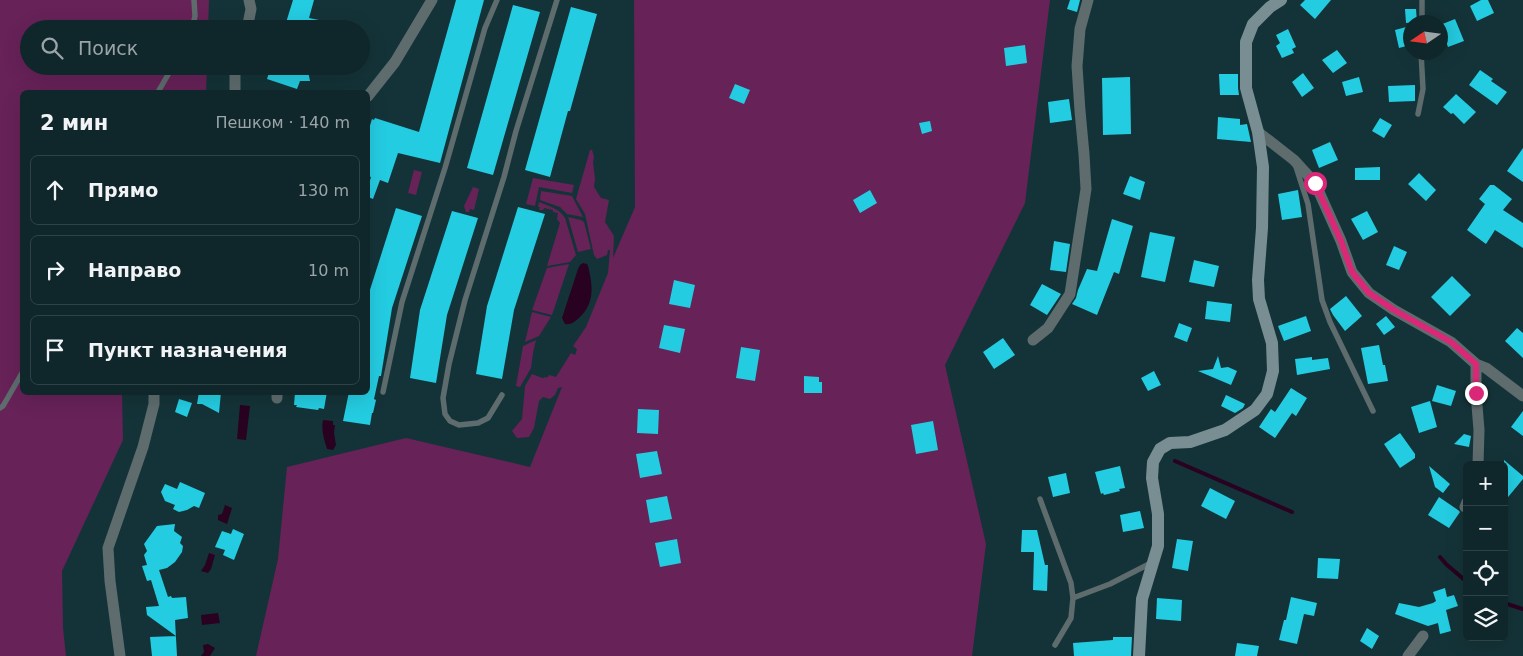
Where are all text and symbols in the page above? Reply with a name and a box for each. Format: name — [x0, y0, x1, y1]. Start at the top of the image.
north arrow — [1403, 15, 1448, 60]
search box — [20, 20, 370, 75]
icon: search — [38, 34, 66, 62]
text: Поиск — [78, 37, 138, 59]
text: 2 мин — [40, 111, 108, 135]
text: Пешком · 140 m — [215, 113, 350, 132]
route start — [1304, 172, 1327, 195]
icon: ahead — [41, 176, 69, 204]
text: Прямо — [88, 179, 158, 201]
text: 130 m — [298, 181, 349, 200]
icon: right — [41, 256, 69, 284]
text: Направо — [88, 259, 181, 281]
text: 10 m — [308, 261, 349, 280]
icon: arrive — [41, 336, 69, 364]
text: Пункт назначения — [88, 339, 287, 361]
route end — [1465, 382, 1488, 405]
map controls — [1463, 461, 1508, 641]
button: + — [1463, 461, 1508, 506]
button: − — [1463, 506, 1508, 551]
button: locate — [1463, 551, 1508, 596]
button: layers — [1463, 596, 1508, 641]

